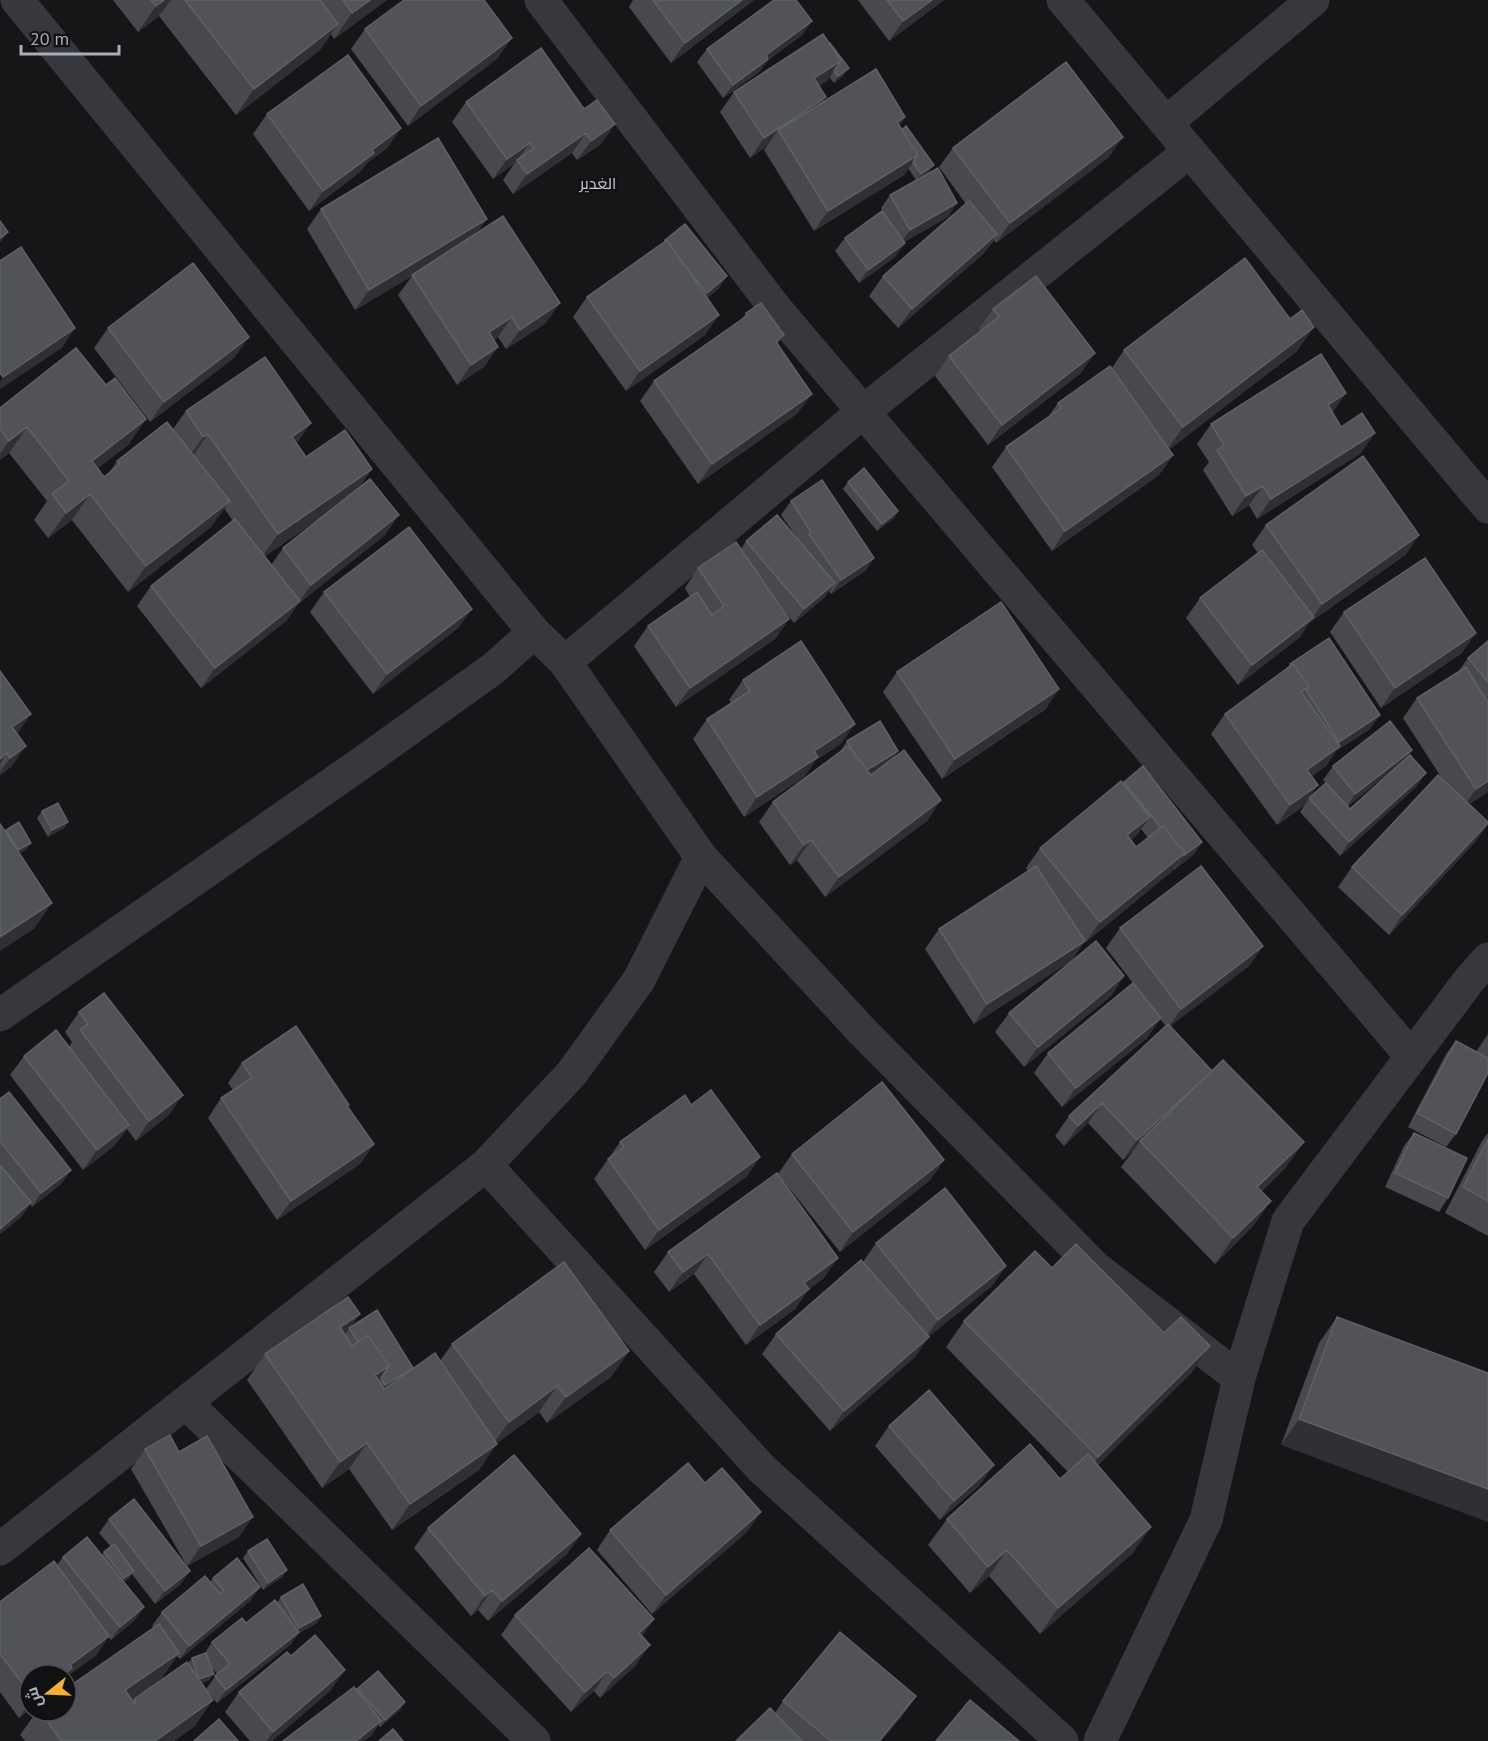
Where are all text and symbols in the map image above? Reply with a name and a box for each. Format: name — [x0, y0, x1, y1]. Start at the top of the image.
scale bar — [21, 18, 118, 56]
text: 20 m — [30, 27, 69, 50]
district label: الغدير — [579, 173, 616, 193]
north arrow — [18, 1663, 78, 1723]
text: ش — [21, 1685, 46, 1710]

